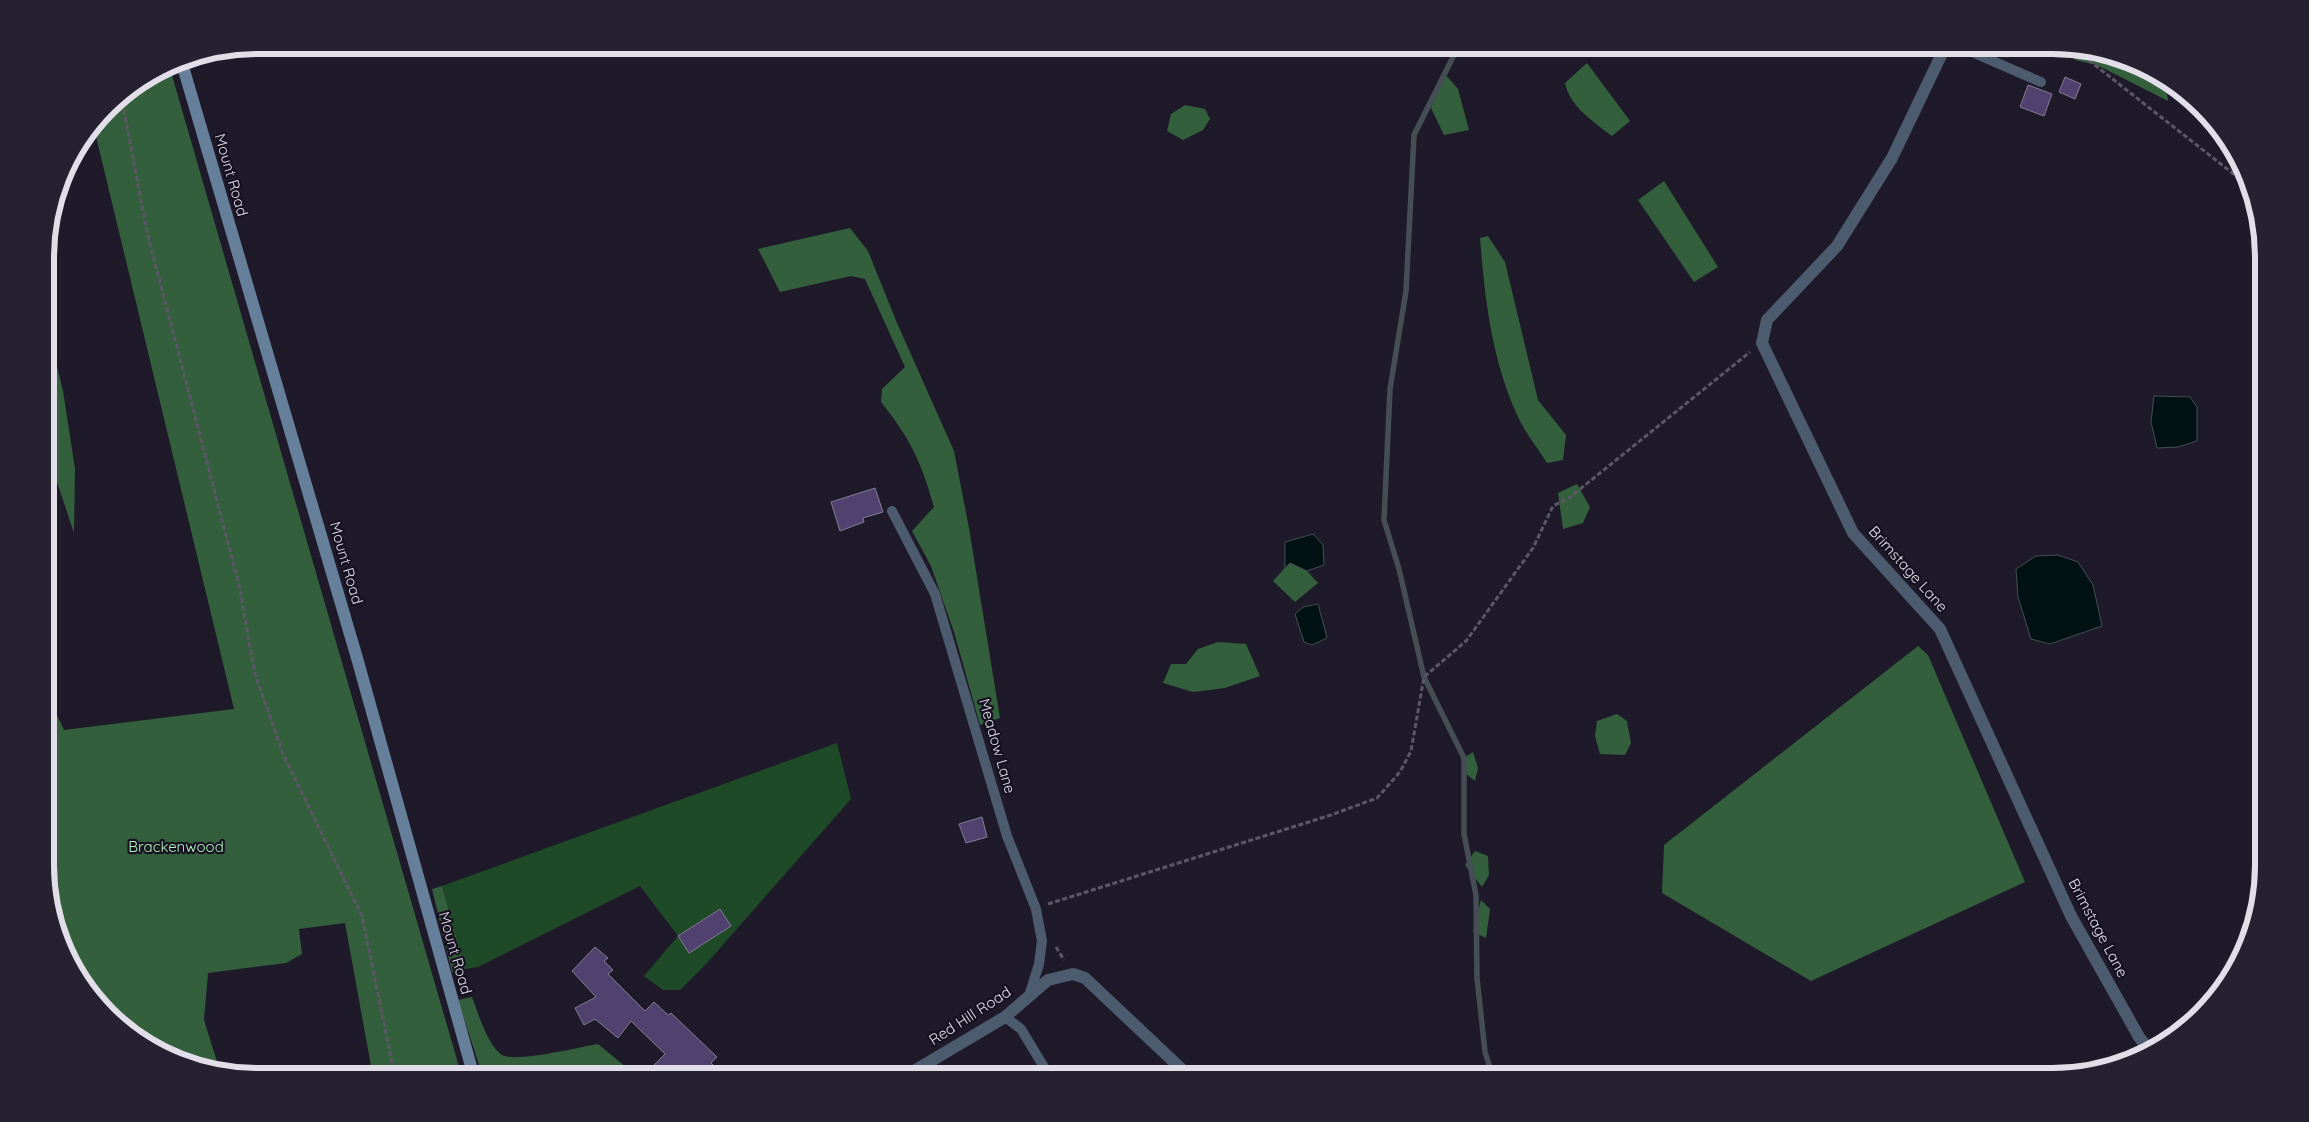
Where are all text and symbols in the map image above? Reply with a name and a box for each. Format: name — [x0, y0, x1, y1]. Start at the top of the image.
street label: Mount Road — [211, 131, 252, 218]
street label: Mount Road — [326, 519, 367, 606]
street label: Brimstage Lane — [1865, 522, 1952, 616]
street label: Meadow Lane — [975, 696, 1020, 795]
park label: Brackenwood — [128, 837, 224, 856]
street label: Brimstage Lane — [2064, 875, 2133, 981]
street label: Mount Road — [435, 909, 476, 996]
street label: Red Hill Road — [925, 982, 1014, 1049]

